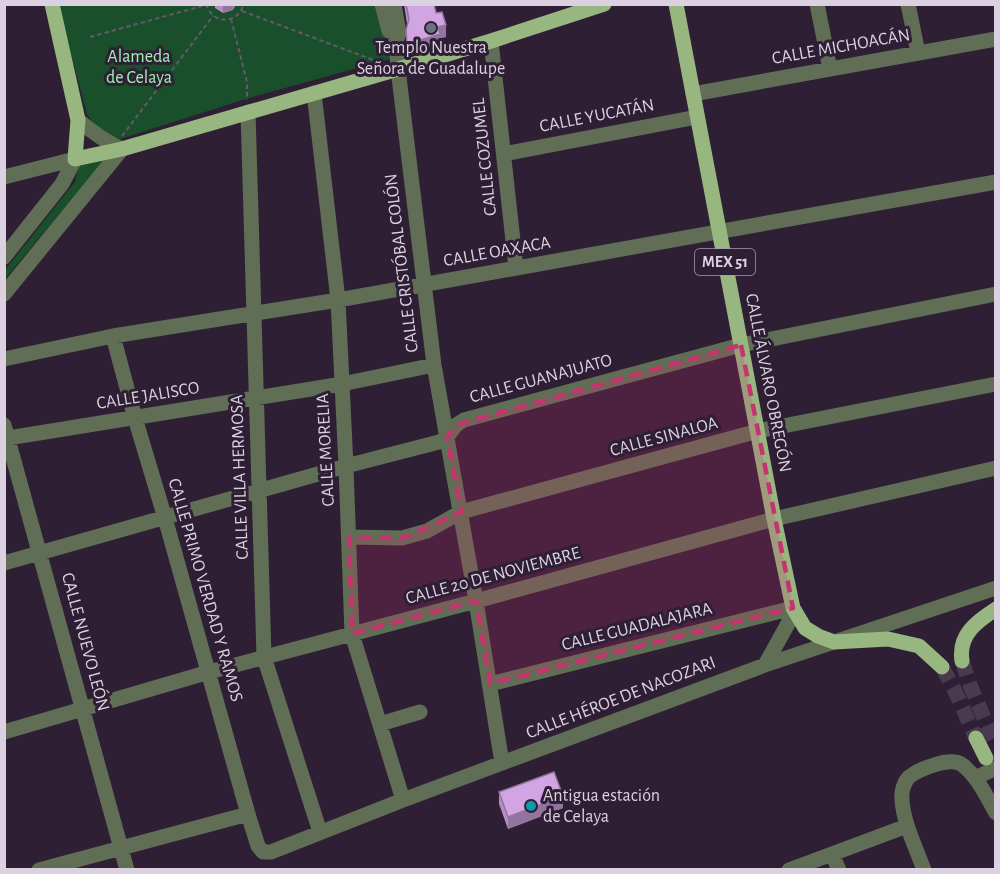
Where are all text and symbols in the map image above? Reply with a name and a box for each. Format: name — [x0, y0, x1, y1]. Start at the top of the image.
marker: Templo Nuestra Señora de Guadalupe — [424, 21, 438, 35]
street label: CALLE MICHOACÁN — [770, 23, 911, 68]
place label: Templo Nuestra Señora de Guadalupe — [357, 39, 505, 78]
park label: Alameda de Celaya — [106, 48, 172, 87]
street label: CALLE YUCATÁN — [538, 93, 656, 136]
street label: CALLE COZUMEL — [470, 97, 500, 217]
street label: CALLE CRISTÓBAL COLÓN — [379, 172, 422, 354]
street label: CALLE OAXACA — [442, 234, 552, 270]
road number: MEX 51 — [695, 249, 755, 275]
street label: CALLE ÁLVARO OBREGÓN — [742, 292, 797, 474]
street label: CALLE GUANAJUATO — [468, 351, 614, 407]
street label: CALLE JALISCO — [95, 379, 201, 413]
street label: CALLE MORELIA — [314, 392, 338, 507]
street label: CALLE VILLA HERMOSA — [228, 394, 252, 560]
street label: CALLE SINALOA — [608, 414, 720, 460]
street label: CALLE PRIMO VERDAD Y RAMOS — [164, 476, 246, 704]
street label: CALLE 20 DE NOVIEMBRE — [404, 544, 582, 608]
street label: CALLE NUEVO LEÓN — [58, 570, 115, 713]
street label: CALLE GUADALAJARA — [560, 599, 715, 654]
street label: CALLE HÉROE DE NACOZARI — [523, 651, 718, 743]
place label: Antigua estación de Celaya — [543, 787, 660, 826]
marker: Antigua estación de Celaya — [524, 799, 538, 813]

